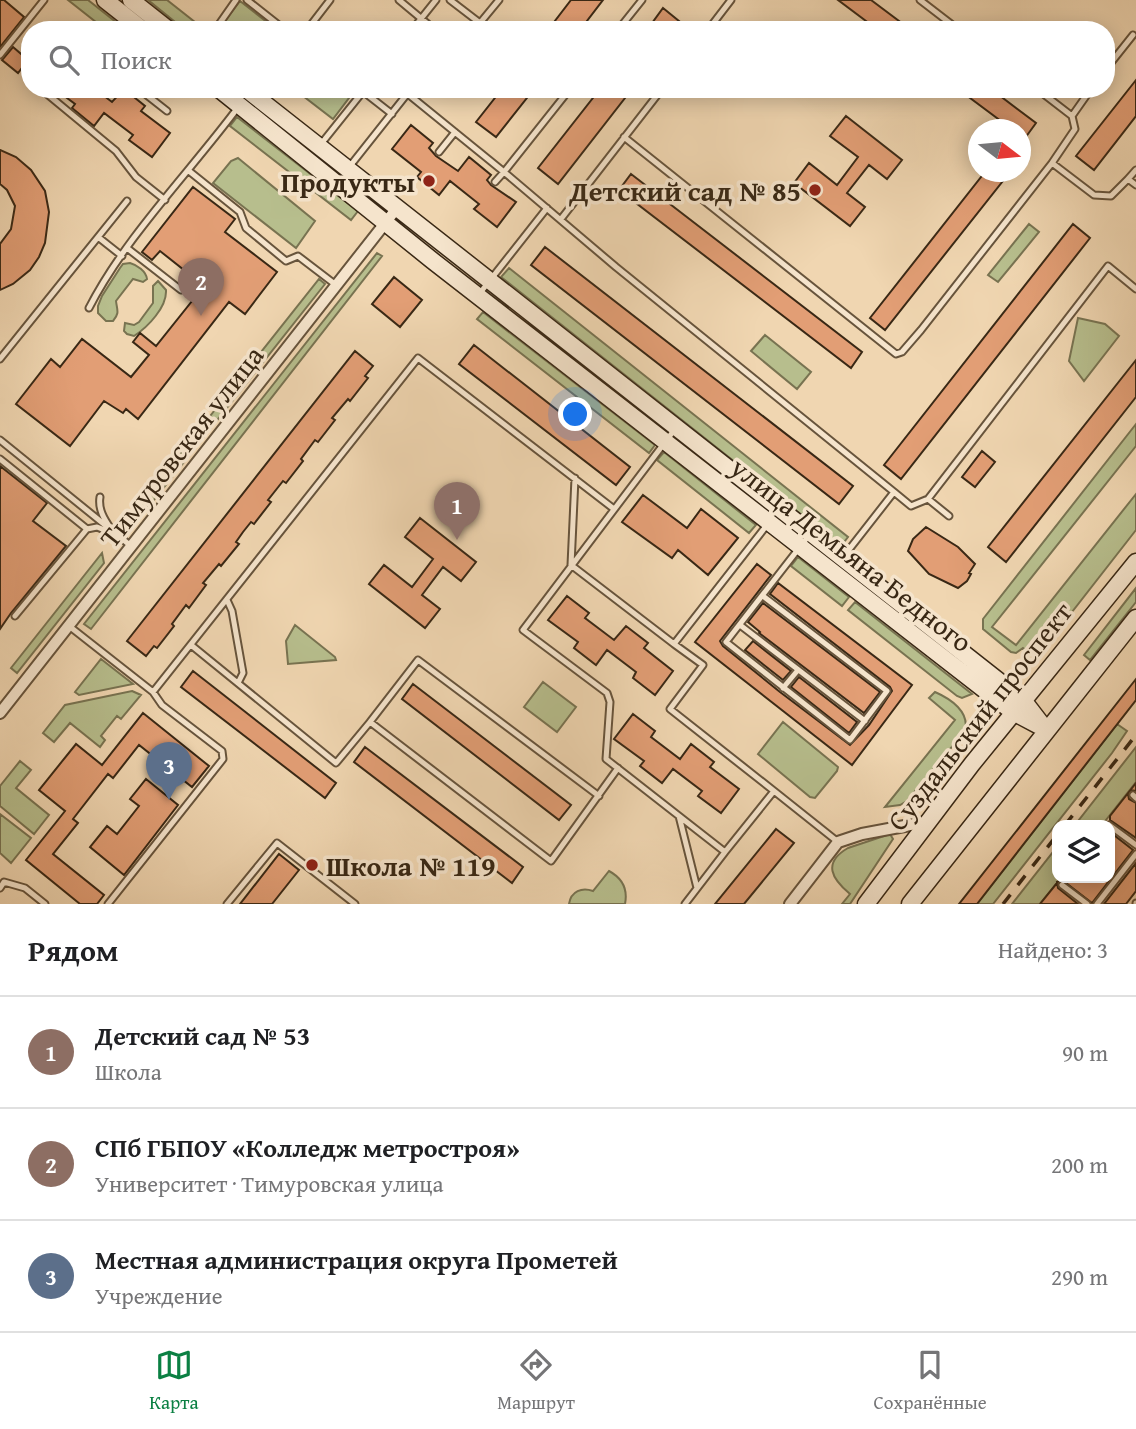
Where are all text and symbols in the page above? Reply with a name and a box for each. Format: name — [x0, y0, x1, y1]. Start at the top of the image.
search box — [21, 21, 1115, 98]
text: Поиск — [101, 40, 172, 79]
icon: search — [45, 41, 83, 79]
north arrow — [968, 119, 1031, 182]
place label: Продукты — [281, 161, 415, 202]
place label: Детский сад № 85 — [568, 170, 801, 211]
marker: Продукты — [421, 173, 437, 189]
marker: Детский сад № 85 — [807, 182, 823, 198]
pin: 2 — [178, 258, 224, 316]
street label: Тимуровская улица — [89, 336, 273, 556]
your location — [558, 397, 592, 431]
street label: улица Демьяна Бедного — [722, 446, 982, 662]
pin: 1 — [434, 482, 480, 540]
street label: Суздальский проспект — [877, 593, 1082, 839]
pin: 3 — [146, 742, 192, 800]
map controls — [1052, 820, 1115, 883]
button: layers — [1052, 820, 1115, 883]
place label: Школа № 119 — [326, 845, 495, 886]
marker: Школа № 119 — [304, 857, 320, 873]
text: Рядом — [28, 928, 119, 972]
text: Найдено: 3 — [998, 933, 1108, 966]
text: Детский сад № 53 — [95, 1016, 310, 1055]
text: 1 — [45, 1036, 57, 1069]
text: 90 m — [1062, 1036, 1108, 1069]
text: Школа — [95, 1055, 162, 1088]
text: СПб ГБПОУ «Колледж метростроя» — [95, 1128, 520, 1167]
text: 2 — [45, 1148, 57, 1181]
text: 200 m — [1051, 1148, 1108, 1181]
text: Университет · Тимуровская улица — [95, 1167, 443, 1200]
text: Местная администрация округа Прометей — [95, 1240, 618, 1279]
text: 3 — [45, 1260, 57, 1293]
text: 290 m — [1051, 1260, 1108, 1293]
text: Учреждение — [95, 1279, 222, 1312]
tab: Карта — [149, 1346, 199, 1416]
tab: Маршрут — [497, 1346, 575, 1416]
tab: Сохранённые — [873, 1346, 987, 1416]

